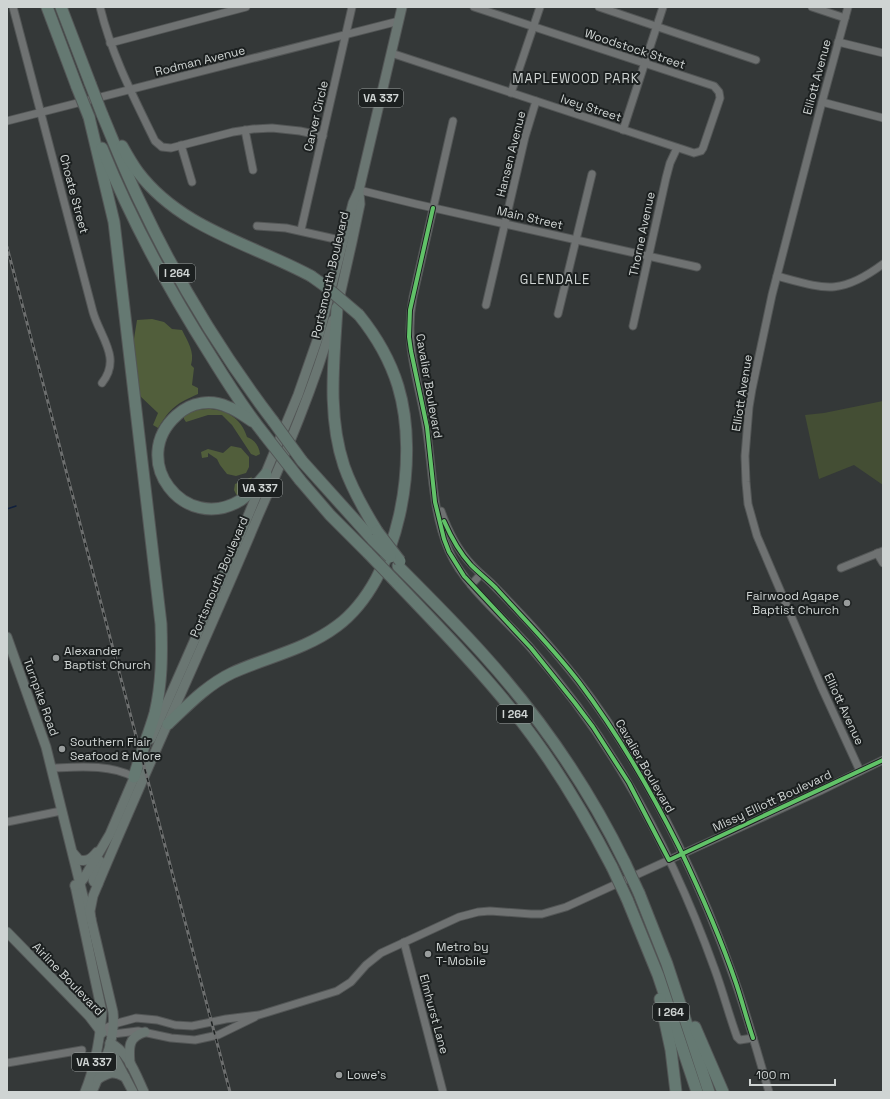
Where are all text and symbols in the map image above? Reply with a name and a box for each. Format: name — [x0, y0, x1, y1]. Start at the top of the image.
street label: Woodstock Street — [583, 25, 687, 73]
street label: Elliott Avenue — [799, 37, 835, 117]
street label: Rodman Avenue — [153, 42, 247, 80]
district label: MAPLEWOOD PARK — [512, 70, 640, 87]
street label: Carver Circle — [300, 79, 332, 153]
road number: VA 337 — [359, 89, 403, 107]
street label: Ivey Street — [558, 91, 624, 125]
street label: Hansen Avenue — [493, 109, 529, 199]
street label: Choate Street — [56, 153, 92, 235]
street label: Thorne Avenue — [625, 190, 659, 278]
street label: Main Street — [495, 203, 565, 233]
street label: Portsmouth Boulevard — [308, 210, 352, 340]
road number: I 264 — [159, 264, 195, 282]
district label: GLENDALE — [520, 271, 590, 288]
street label: Cavalier Boulevard — [412, 333, 446, 439]
street label: Elliott Avenue — [728, 353, 756, 433]
road number: VA 337 — [238, 479, 282, 497]
street label: Portsmouth Boulevard — [186, 514, 252, 640]
place label: Fairwood Agape Baptist Church — [746, 588, 839, 618]
marker: Fairwood Agape Baptist Church — [842, 598, 852, 608]
place label: Alexander Baptist Church — [64, 643, 151, 673]
marker: Alexander Baptist Church — [51, 653, 61, 663]
street label: Turnpike Road — [19, 656, 63, 738]
street label: Elliott Avenue — [820, 670, 868, 748]
road number: I 264 — [497, 705, 533, 723]
street label: Cavalier Boulevard — [612, 716, 678, 816]
place label: Southern Flair Seafood & More — [70, 734, 161, 764]
marker: Southern Flair Seafood & More — [57, 744, 67, 754]
street label: Missy Elliott Boulevard — [710, 766, 834, 836]
street label: Airline Boulevard — [29, 939, 107, 1019]
place label: Metro by T-Mobile — [436, 939, 489, 969]
marker: Metro by T-Mobile — [423, 949, 433, 959]
street label: Elmhurst Lane — [416, 972, 452, 1056]
road number: I 264 — [653, 1003, 689, 1021]
road number: VA 337 — [72, 1053, 116, 1071]
scale bar — [750, 1061, 835, 1087]
place label: Lowe's — [347, 1067, 386, 1083]
text: 100 m — [756, 1067, 790, 1083]
marker: Lowe's — [334, 1070, 344, 1080]

